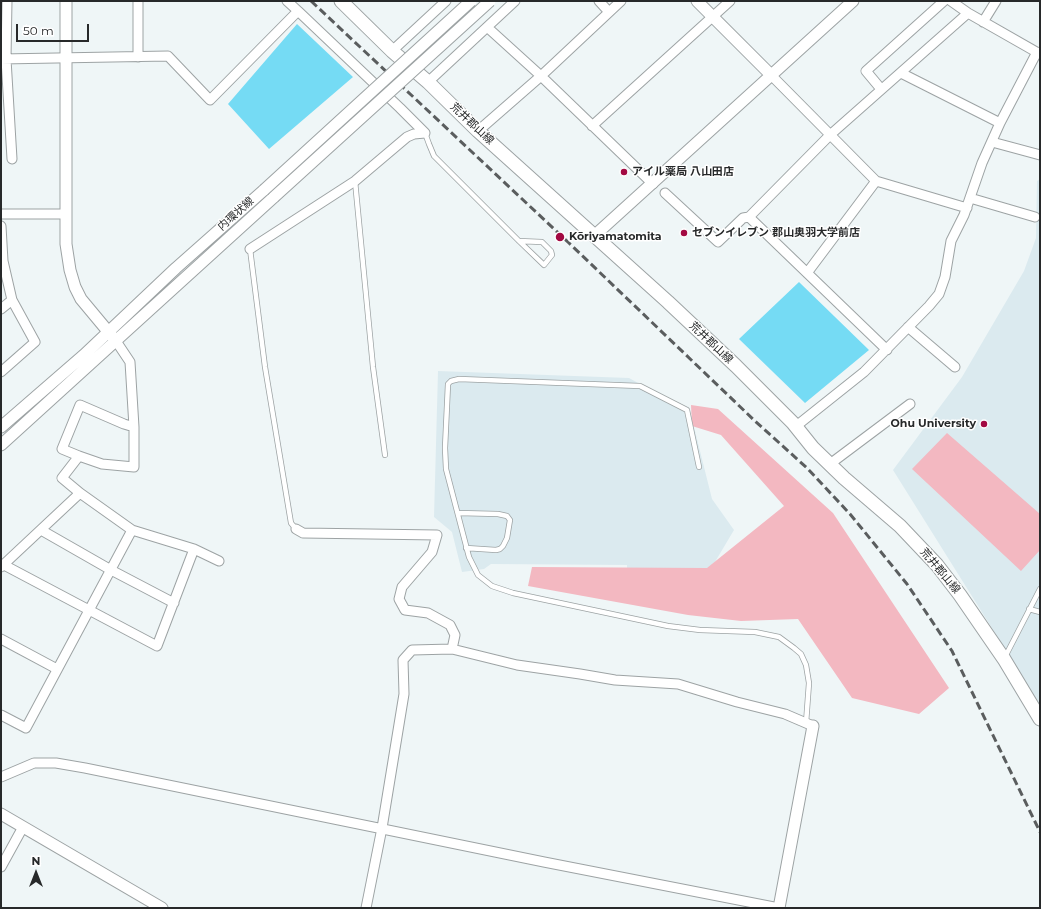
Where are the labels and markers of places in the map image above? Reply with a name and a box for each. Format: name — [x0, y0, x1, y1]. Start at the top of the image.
place label: アイル薬局 八山田店 — [632, 165, 734, 179]
marker: アイル薬局 八山田店 — [619, 167, 629, 177]
place label: セブンイレブン 郡山奥羽大学前店 — [692, 226, 860, 240]
marker: セブンイレブン 郡山奥羽大学前店 — [679, 228, 689, 238]
place label: Kōriyamatomita — [569, 230, 662, 244]
marker: Kōriyamatomita — [554, 231, 566, 243]
place label: Ohu University — [891, 417, 976, 431]
marker: Ohu University — [979, 419, 989, 429]

